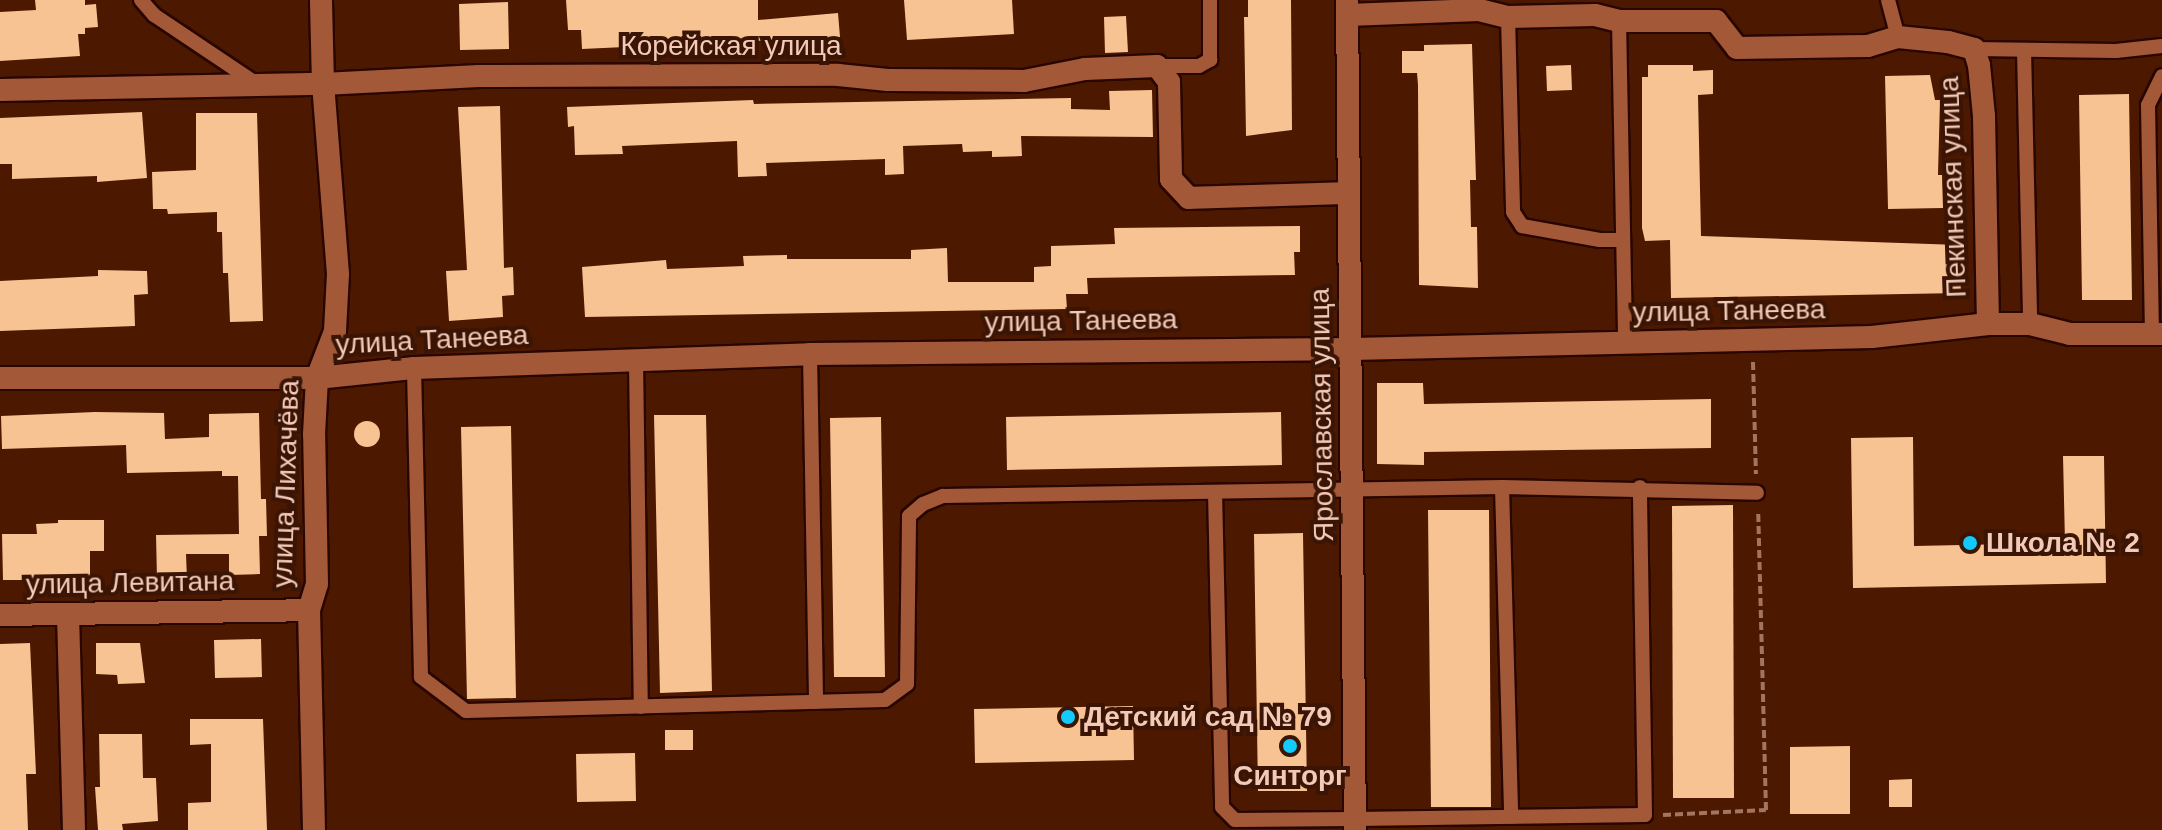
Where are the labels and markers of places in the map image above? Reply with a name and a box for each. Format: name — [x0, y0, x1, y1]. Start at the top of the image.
place label: Школа № 2 — [1986, 526, 2140, 560]
marker: Школа № 2 — [1961, 534, 1979, 552]
place label: Детский сад № 79 — [1084, 700, 1332, 734]
marker: Детский сад № 79 — [1059, 708, 1077, 726]
marker: Синторг — [1281, 737, 1299, 755]
place label: Синторг — [1233, 759, 1347, 793]

